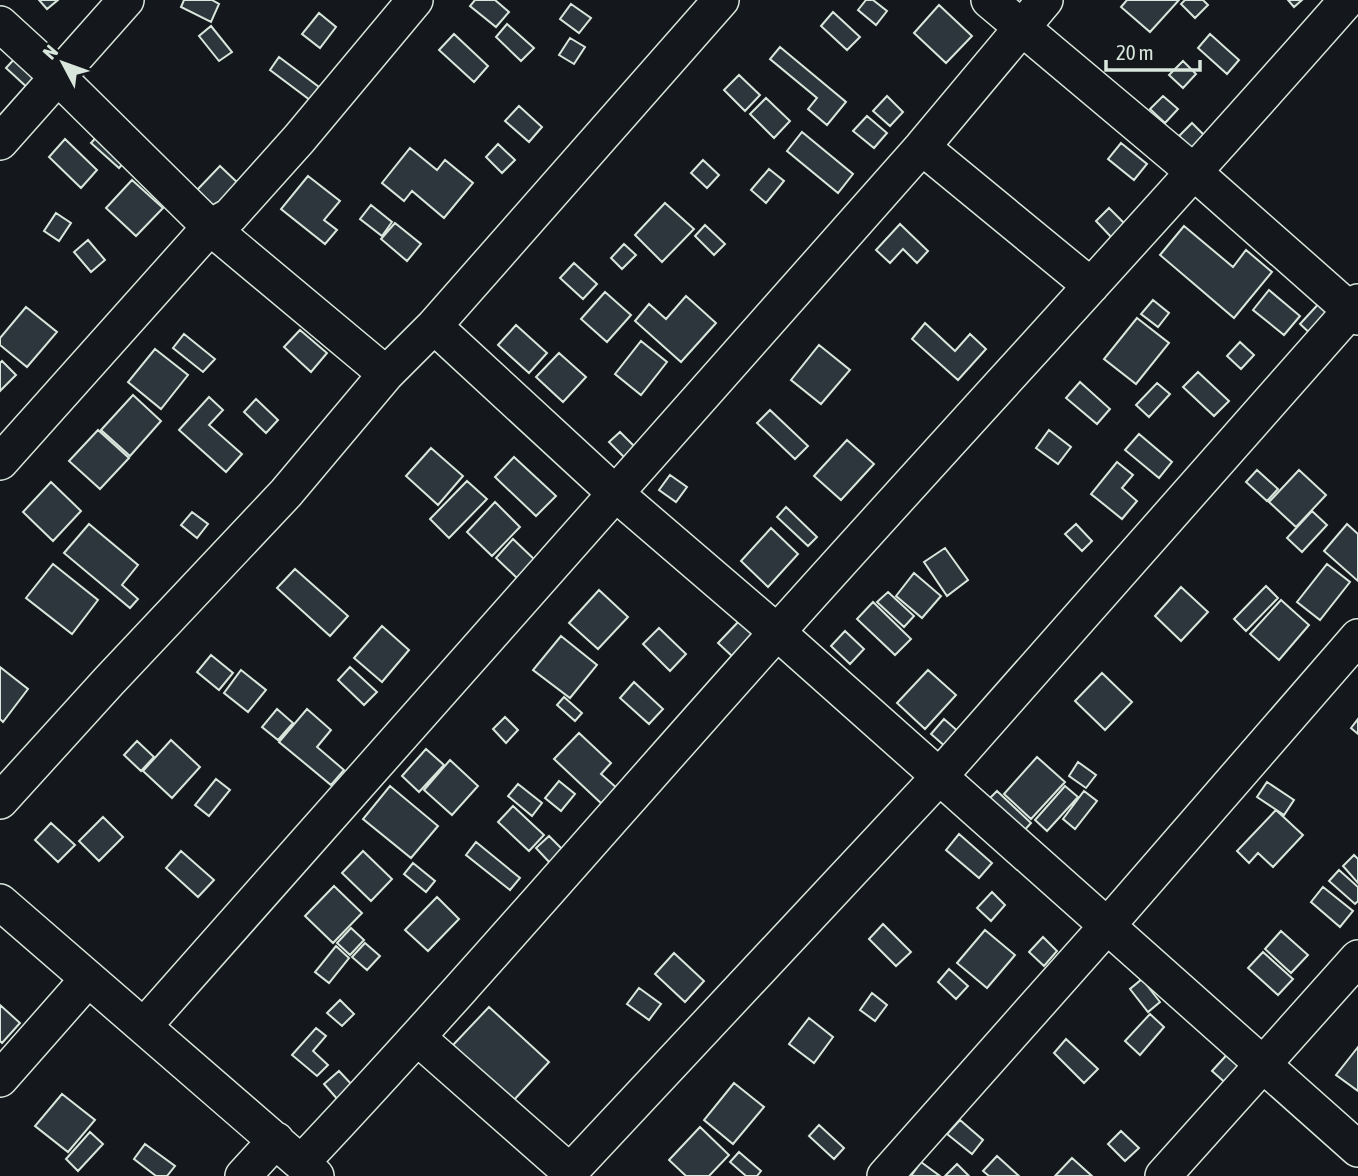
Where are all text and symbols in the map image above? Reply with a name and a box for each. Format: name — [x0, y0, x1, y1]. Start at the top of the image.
north arrow — [28, 28, 98, 98]
scale bar — [1106, 28, 1200, 72]
text: N — [38, 40, 62, 63]
text: 20 m — [1116, 40, 1154, 64]

